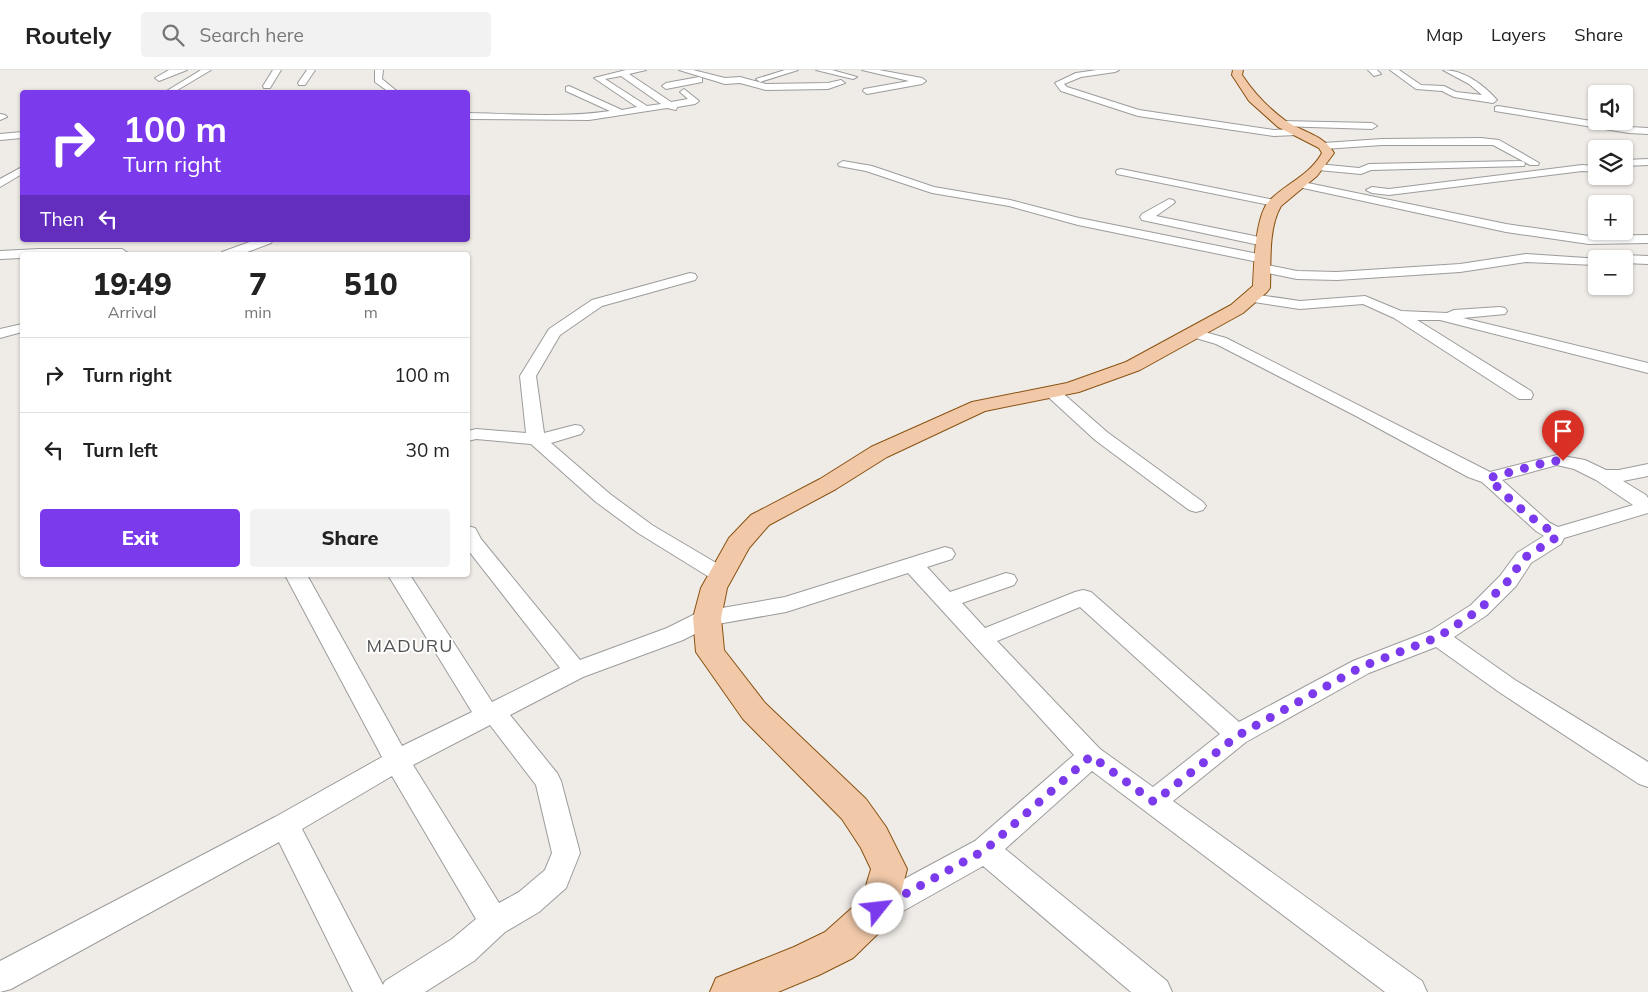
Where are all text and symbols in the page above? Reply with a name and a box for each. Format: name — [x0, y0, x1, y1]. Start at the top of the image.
search box — [141, 12, 491, 57]
text: Routely — [25, 20, 111, 50]
icon: search — [159, 21, 187, 49]
text: Search here — [199, 23, 304, 47]
text: Map — [1426, 23, 1463, 46]
text: Layers — [1491, 23, 1546, 46]
text: Share — [1574, 23, 1623, 46]
map controls — [1588, 85, 1633, 295]
button: sound — [1588, 85, 1633, 130]
text: 100 m — [123, 107, 227, 151]
icon: right — [40, 110, 105, 175]
button: layers — [1588, 140, 1633, 185]
text: Turn right — [123, 150, 221, 178]
button: + — [1588, 195, 1633, 240]
icon: left — [94, 205, 122, 233]
text: Then — [40, 207, 84, 231]
button: − — [1588, 250, 1633, 295]
text: 19:49 — [92, 265, 172, 303]
text: 7 — [249, 265, 267, 303]
text: 510 — [344, 265, 398, 303]
text: Arrival — [108, 302, 157, 322]
text: min — [244, 302, 272, 322]
text: m — [364, 302, 378, 322]
icon: right — [40, 361, 68, 389]
text: Turn right — [83, 363, 172, 387]
text: 100 m — [394, 363, 450, 387]
pin — [1542, 410, 1584, 461]
icon: arrive — [1549, 417, 1577, 445]
icon: left — [40, 436, 68, 464]
text: Turn left — [83, 438, 158, 462]
text: 30 m — [406, 438, 450, 462]
button: Exit — [40, 509, 240, 567]
button: Share — [250, 509, 450, 567]
district label: MADURU — [367, 634, 453, 657]
position arrow — [851, 882, 903, 934]

